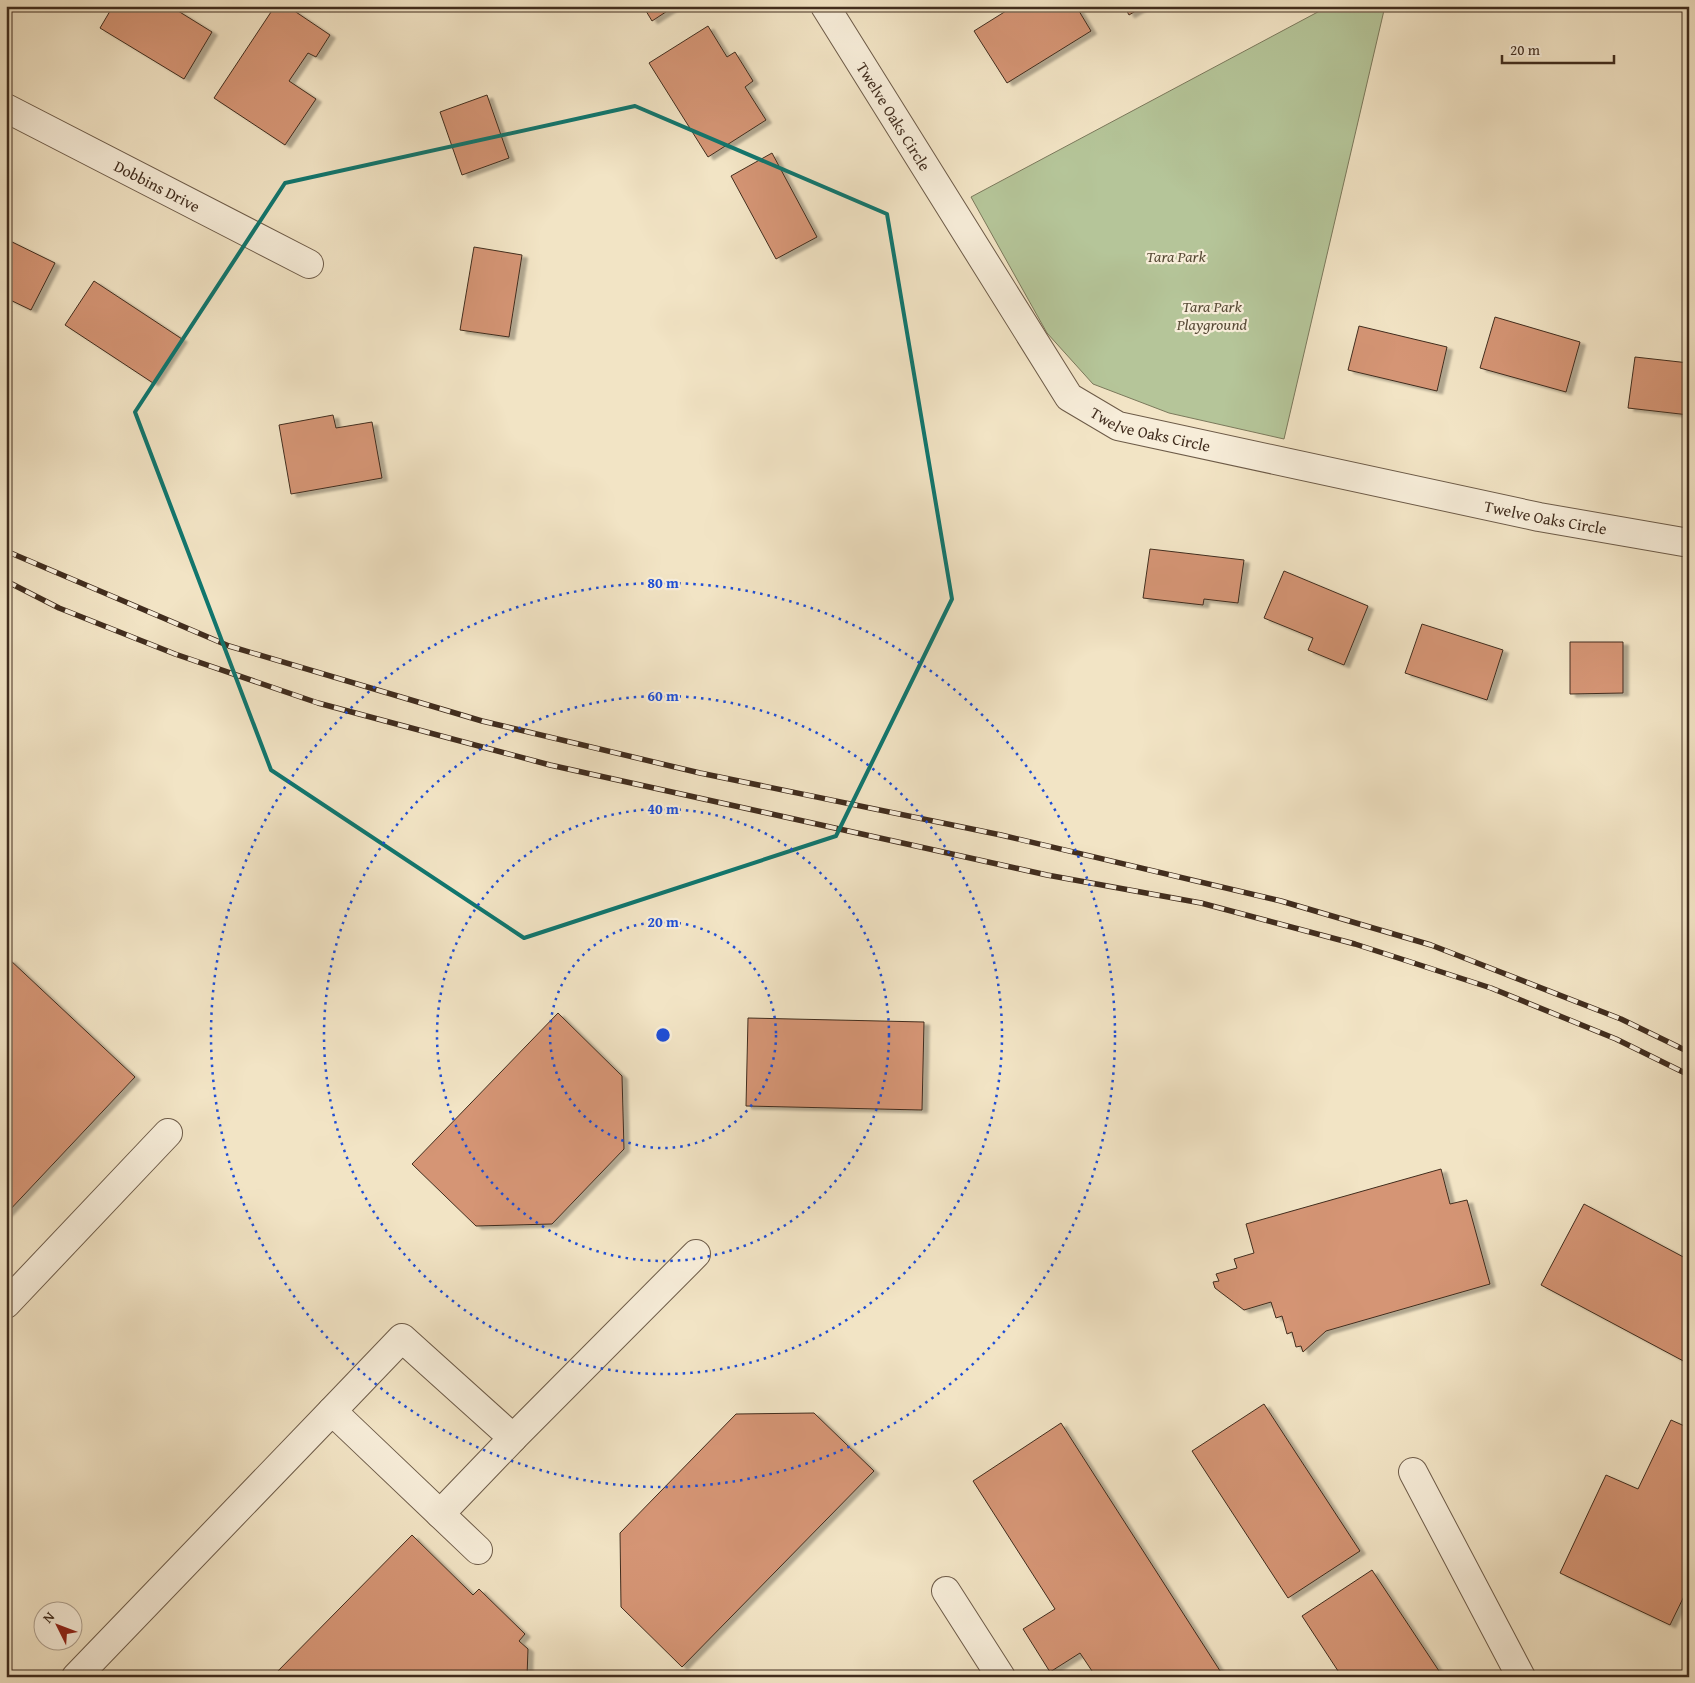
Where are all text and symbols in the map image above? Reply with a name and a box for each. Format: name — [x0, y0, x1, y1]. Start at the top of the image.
scale bar — [1502, 32, 1615, 64]
text: 20 m — [1510, 39, 1541, 60]
street label: Twelve Oaks Circle — [851, 57, 937, 175]
street label: Dobbins Drive — [110, 154, 204, 218]
park label: Tara Park — [1146, 244, 1207, 268]
park label: Tara Park Playground — [1176, 294, 1247, 336]
street label: Twelve Oaks Circle — [1086, 400, 1213, 458]
street label: Twelve Oaks Circle — [1482, 493, 1609, 541]
text: 80 m — [647, 572, 679, 593]
text: 60 m — [647, 685, 679, 706]
text: 40 m — [647, 798, 679, 819]
text: 20 m — [647, 911, 679, 932]
centre of rings — [654, 1026, 672, 1044]
north arrow — [32, 1600, 82, 1650]
text: N — [38, 1607, 59, 1627]

